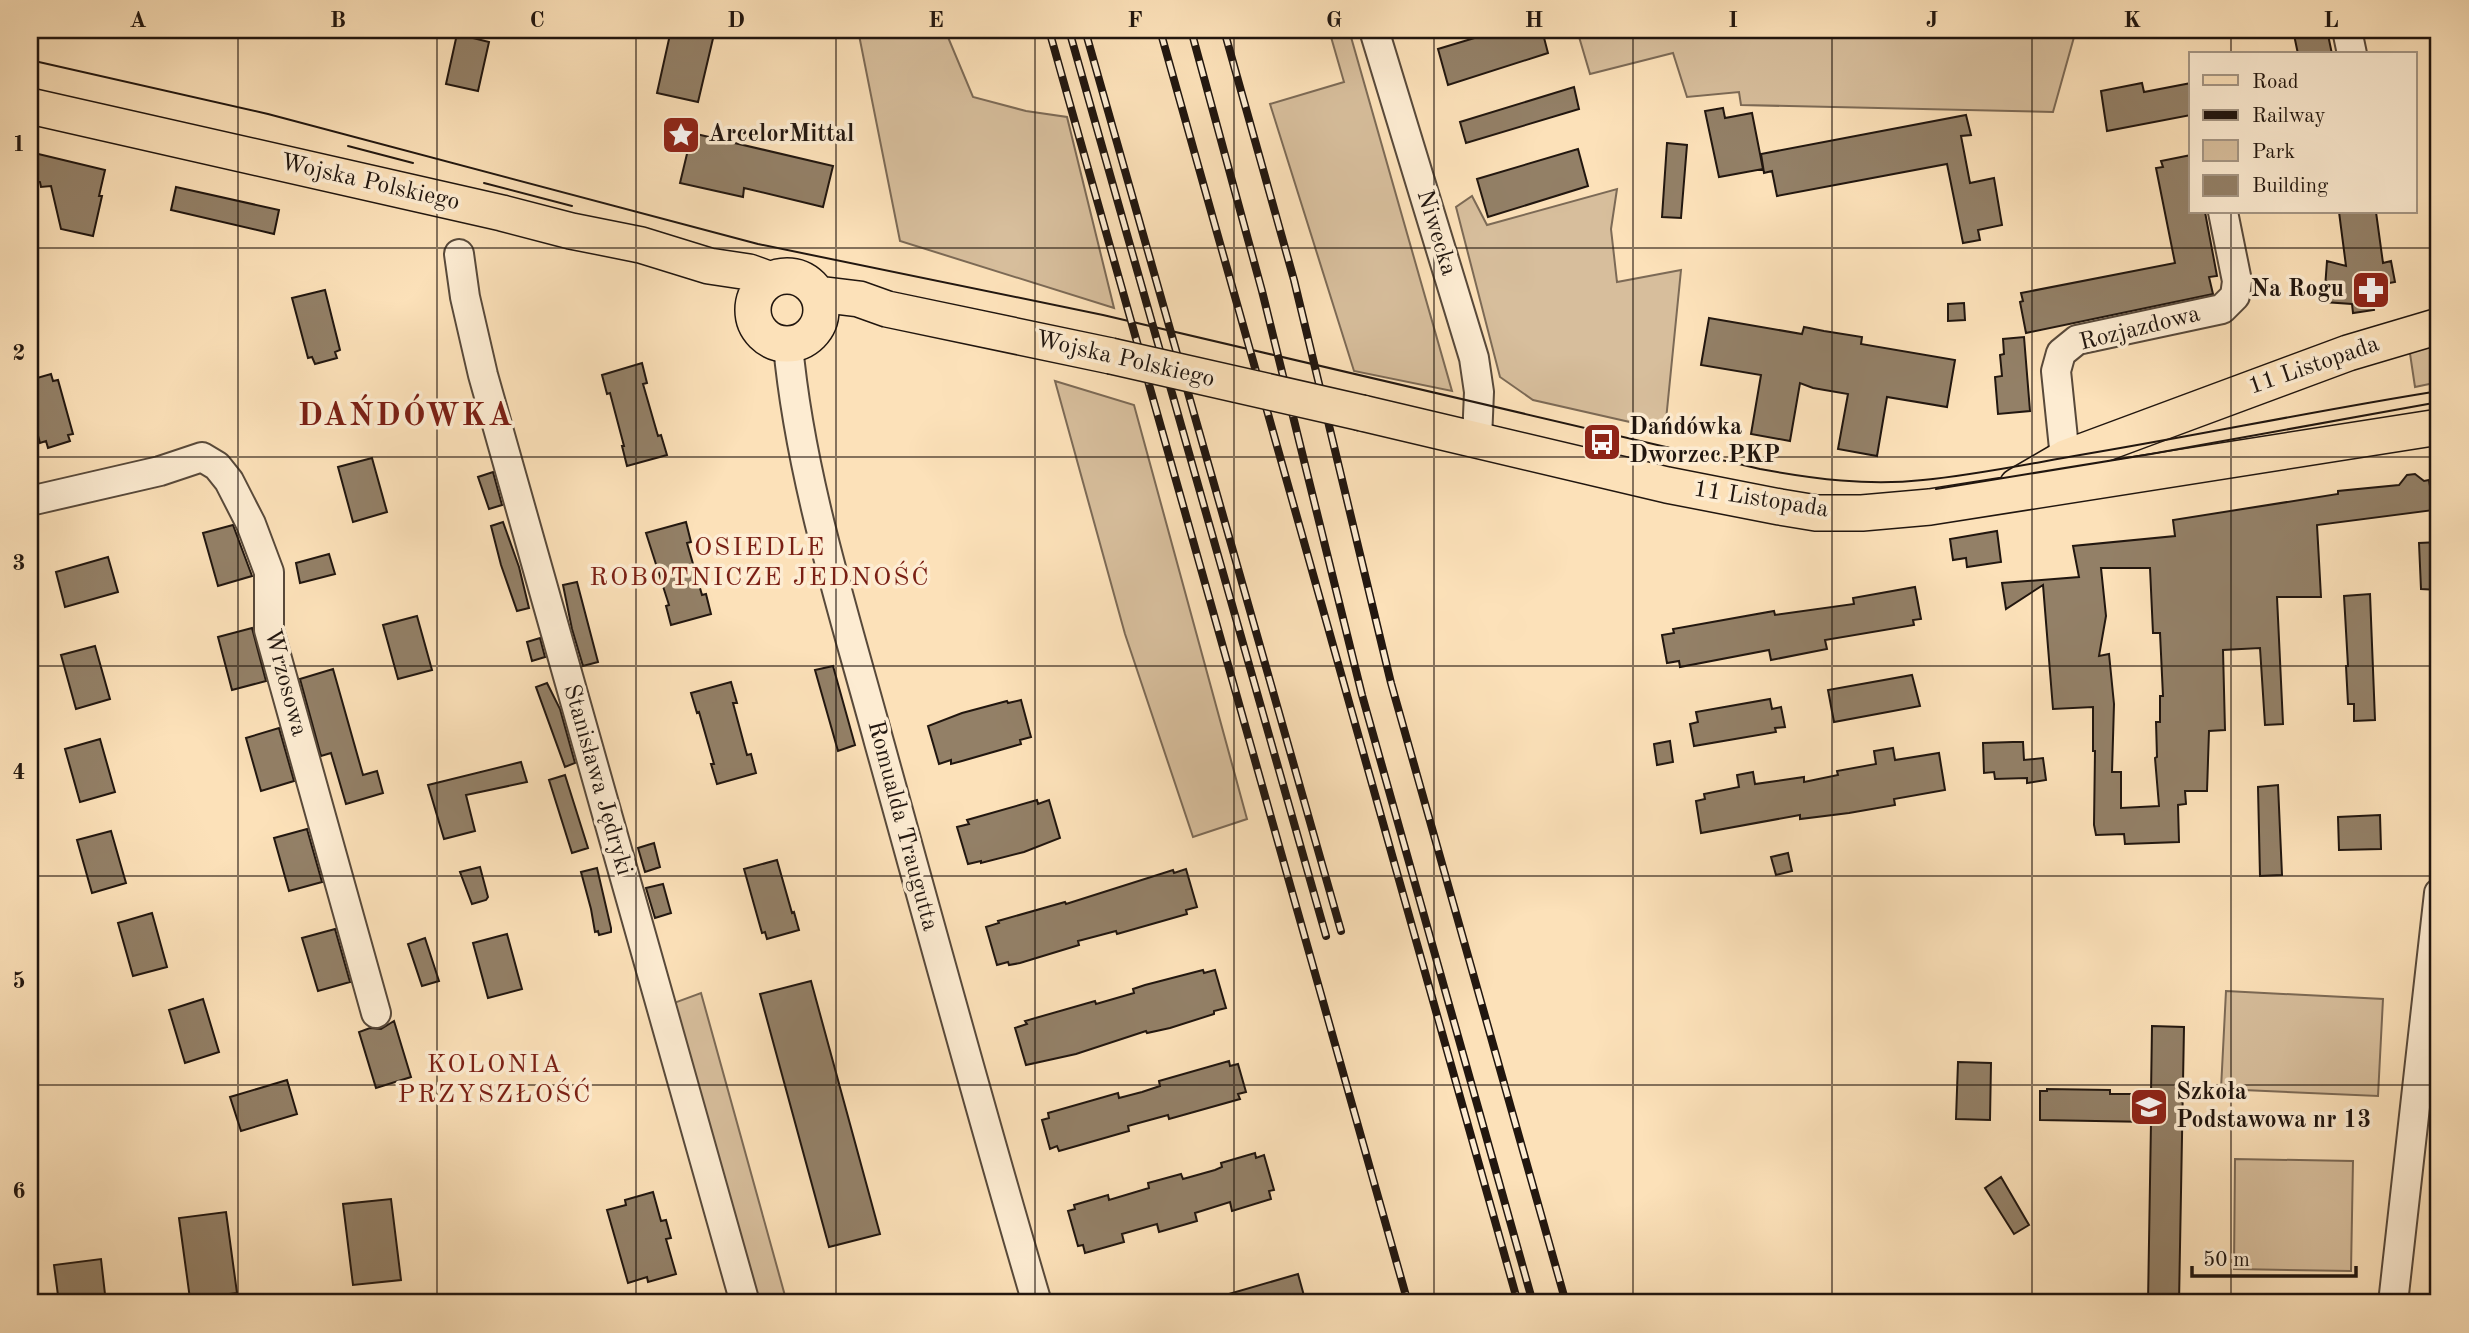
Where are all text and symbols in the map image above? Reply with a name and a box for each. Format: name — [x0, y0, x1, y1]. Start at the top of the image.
text: A — [129, 9, 147, 32]
text: B — [330, 9, 346, 32]
text: C — [529, 9, 545, 32]
text: D — [727, 9, 745, 32]
text: E — [928, 9, 944, 32]
text: F — [1127, 9, 1143, 32]
text: G — [1326, 9, 1342, 32]
text: H — [1525, 9, 1543, 32]
text: I — [1728, 9, 1738, 32]
text: J — [1926, 9, 1938, 32]
text: K — [2123, 9, 2141, 32]
text: L — [2323, 9, 2339, 32]
legend — [2189, 52, 2416, 214]
text: Road — [2252, 72, 2299, 93]
text: Railway — [2252, 106, 2326, 127]
place icon: ArcelorMittal — [660, 114, 702, 156]
place label: ArcelorMittal — [708, 123, 855, 147]
text: 1 — [12, 133, 26, 156]
text: Park — [2252, 142, 2295, 163]
street label: Wojska Polskiego — [278, 151, 462, 215]
text: Building — [2252, 176, 2329, 197]
street label: Niwecka — [1412, 187, 1460, 279]
pharmacy icon: Na Rogu — [2350, 269, 2392, 311]
place label: Na Rogu — [2251, 278, 2344, 302]
street label: Rozjazdowa — [2077, 302, 2203, 356]
street label: Wojska Polskiego — [1033, 328, 1217, 392]
street label: 11 Listopada — [2246, 332, 2383, 400]
text: 2 — [12, 342, 26, 365]
district label: DAŃDÓWKA — [298, 393, 514, 433]
place label: Dańdówka Dworzec PKP — [1629, 416, 1780, 468]
bus stop icon: Dańdówka Dworzec PKP — [1581, 421, 1623, 463]
street label: 11 Listopada — [1692, 477, 1830, 523]
district label: OSIEDLE ROBOTNICZE JEDNOŚĆ — [589, 535, 931, 591]
text: 3 — [12, 552, 26, 575]
street label: Wrzosowa — [259, 627, 311, 739]
street label: Stanisława Jędryki — [558, 682, 636, 878]
street label: Romualda Traugutta — [862, 718, 942, 934]
text: 4 — [12, 761, 26, 784]
text: 5 — [12, 970, 26, 993]
district label: KOLONIA PRZYSZŁOŚĆ — [398, 1052, 592, 1108]
place label: Szkoła Podstawowa nr 13 — [2176, 1081, 2371, 1133]
school or university icon: Szkoła Podstawowa nr 13 — [2128, 1086, 2170, 1128]
text: 6 — [12, 1180, 26, 1203]
scale bar — [2192, 1235, 2357, 1279]
text: 50 m — [2203, 1250, 2250, 1271]

